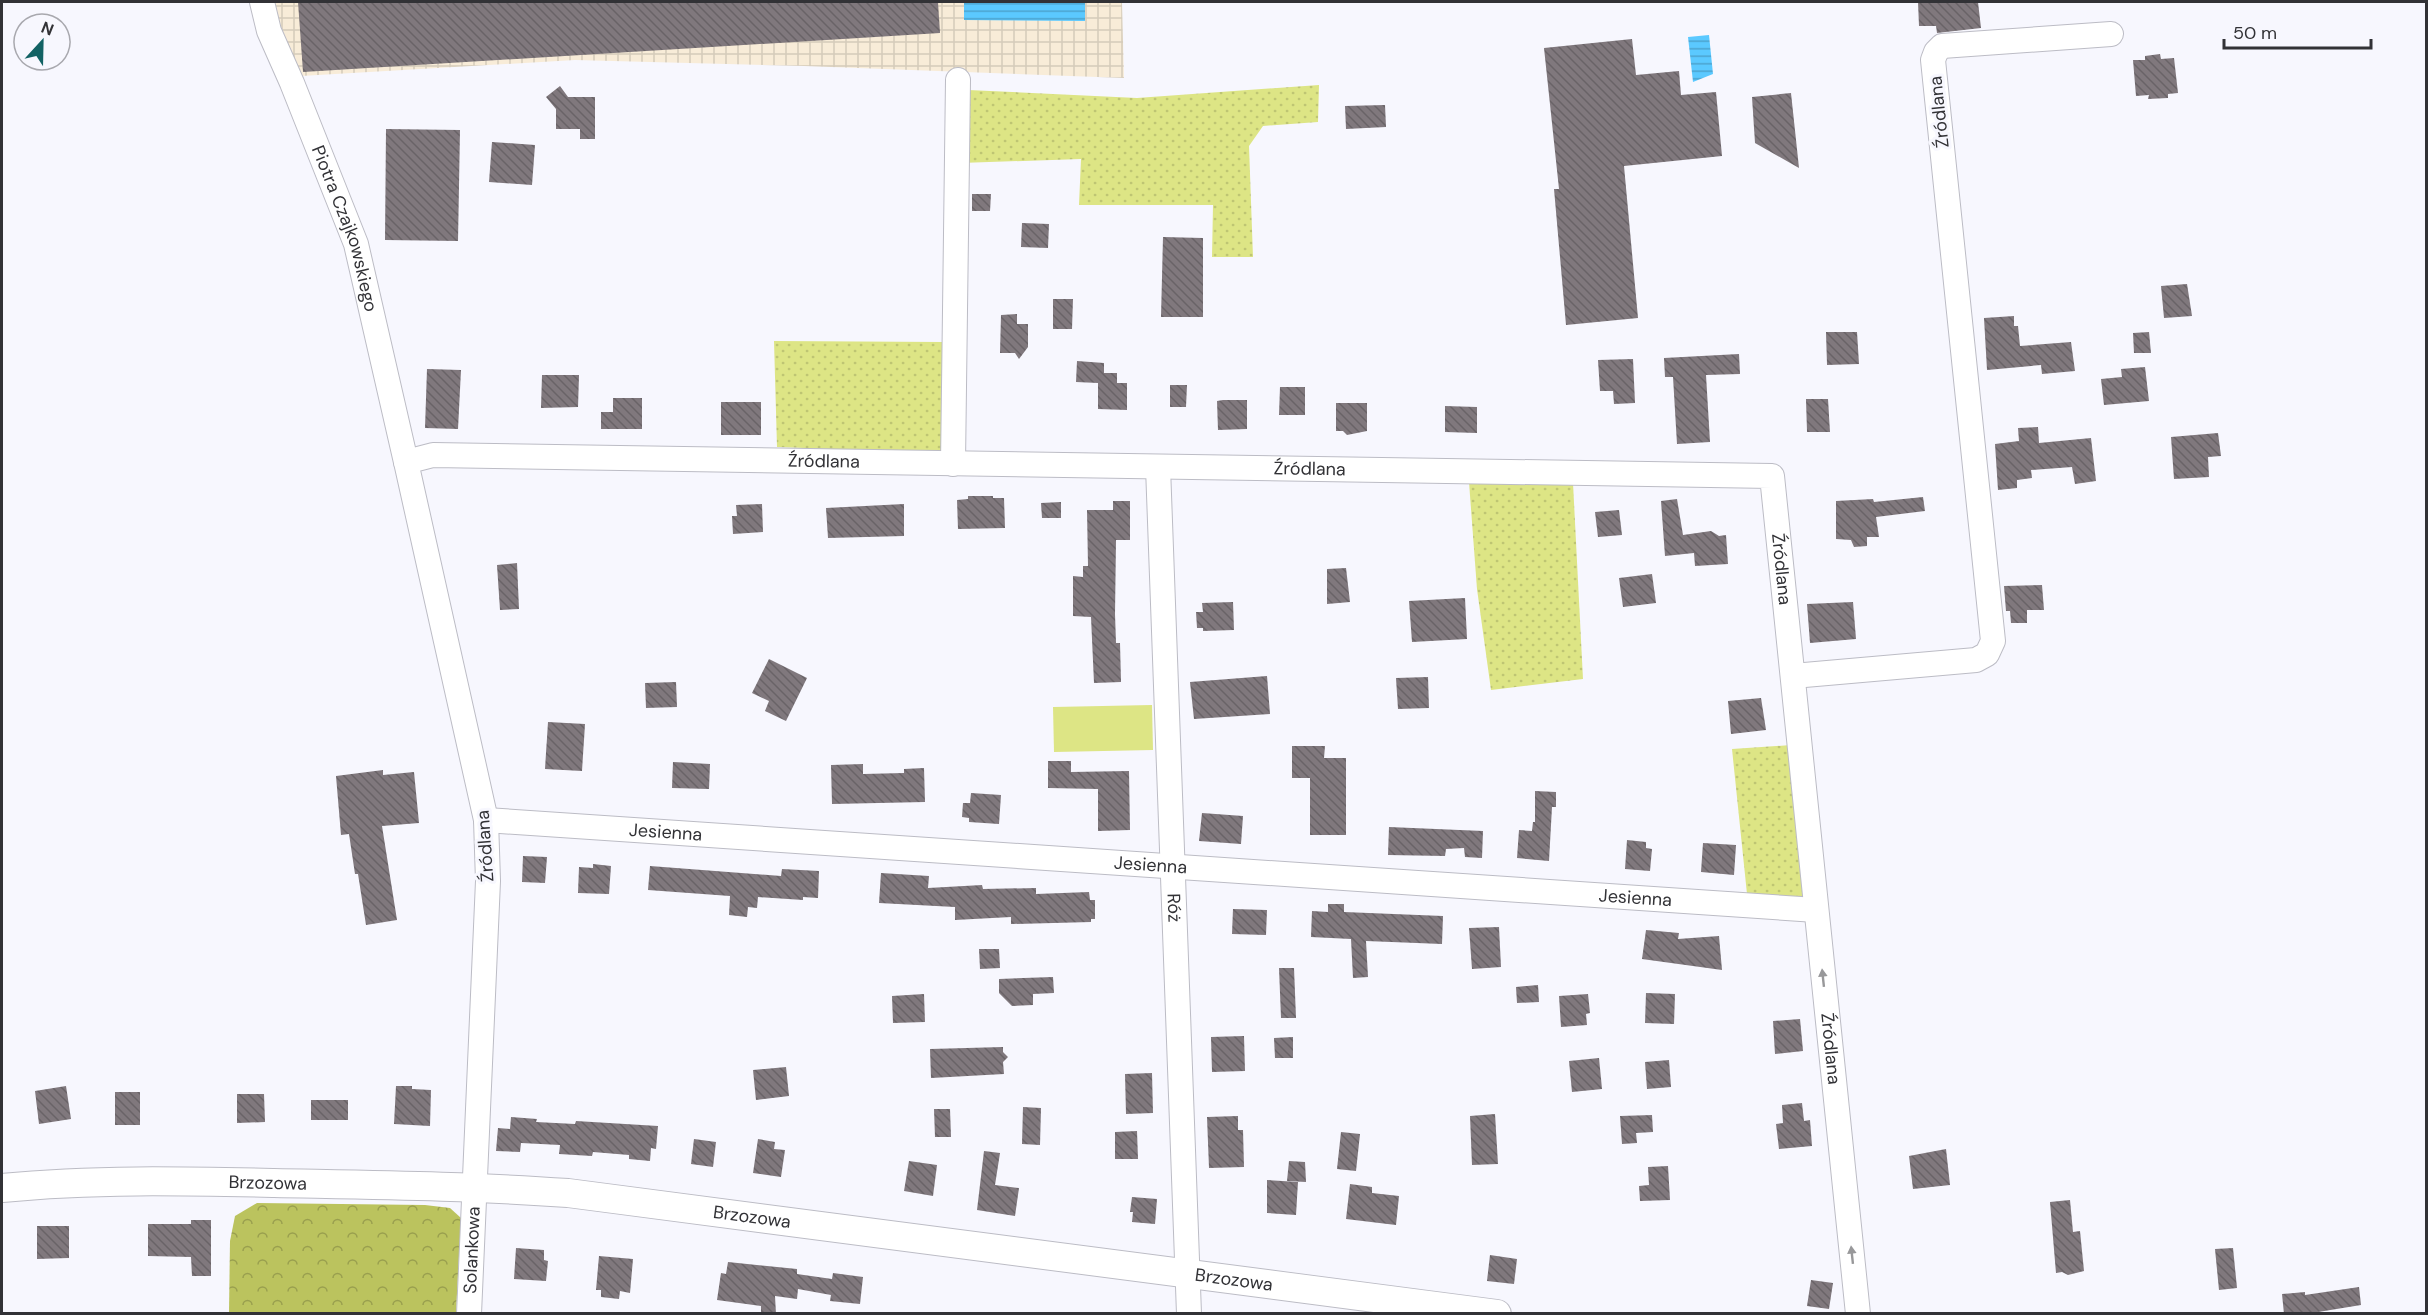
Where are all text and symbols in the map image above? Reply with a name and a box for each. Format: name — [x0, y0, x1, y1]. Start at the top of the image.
north arrow — [12, 12, 72, 72]
scale bar — [2224, 12, 2371, 50]
text: N — [38, 17, 57, 40]
text: 50 m — [2233, 21, 2277, 45]
street label: Źródlana — [1923, 75, 1955, 149]
street label: Piotra Czajkowskiego — [306, 142, 383, 314]
street label: Źródlana — [788, 449, 860, 474]
street label: Źródlana — [1274, 456, 1346, 481]
street label: Źródlana — [1766, 532, 1797, 606]
street label: Źródlana — [471, 809, 499, 883]
street label: Jesienna — [628, 818, 703, 847]
street label: Jesienna — [1113, 851, 1188, 879]
street label: Jesienna — [1598, 883, 1673, 912]
street label: Róż — [1162, 893, 1187, 923]
one-way arrow — [1818, 968, 1828, 987]
street label: Źródlana — [1815, 1012, 1846, 1086]
street label: Brzozowa — [228, 1170, 307, 1196]
street label: Brzozowa — [712, 1200, 792, 1234]
street label: Solankowa — [458, 1206, 486, 1294]
one-way arrow — [1847, 1246, 1857, 1265]
street label: Brzozowa — [1194, 1263, 1274, 1297]

